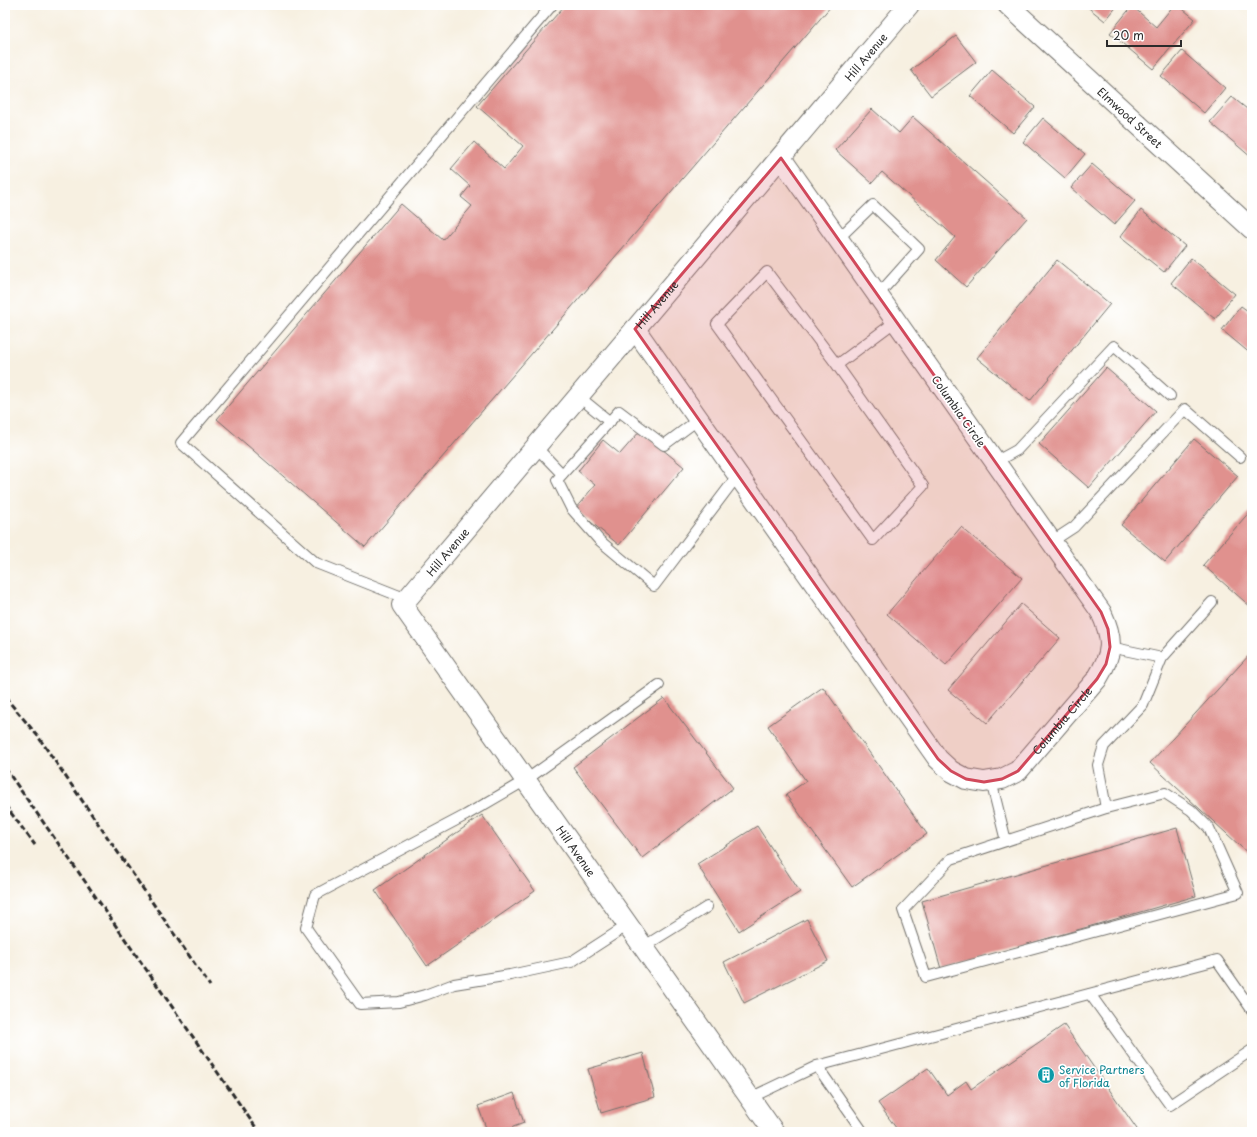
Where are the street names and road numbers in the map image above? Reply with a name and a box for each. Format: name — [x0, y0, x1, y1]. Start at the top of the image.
street label: Hill Avenue — [840, 29, 891, 85]
street label: Elmwood Street — [1094, 83, 1167, 152]
street label: Hill Avenue — [631, 276, 682, 332]
street label: Columbia Circle — [928, 371, 990, 451]
street label: Hill Avenue — [422, 524, 473, 580]
street label: Columbia Circle — [1027, 683, 1096, 758]
street label: Hill Avenue — [552, 822, 600, 880]

